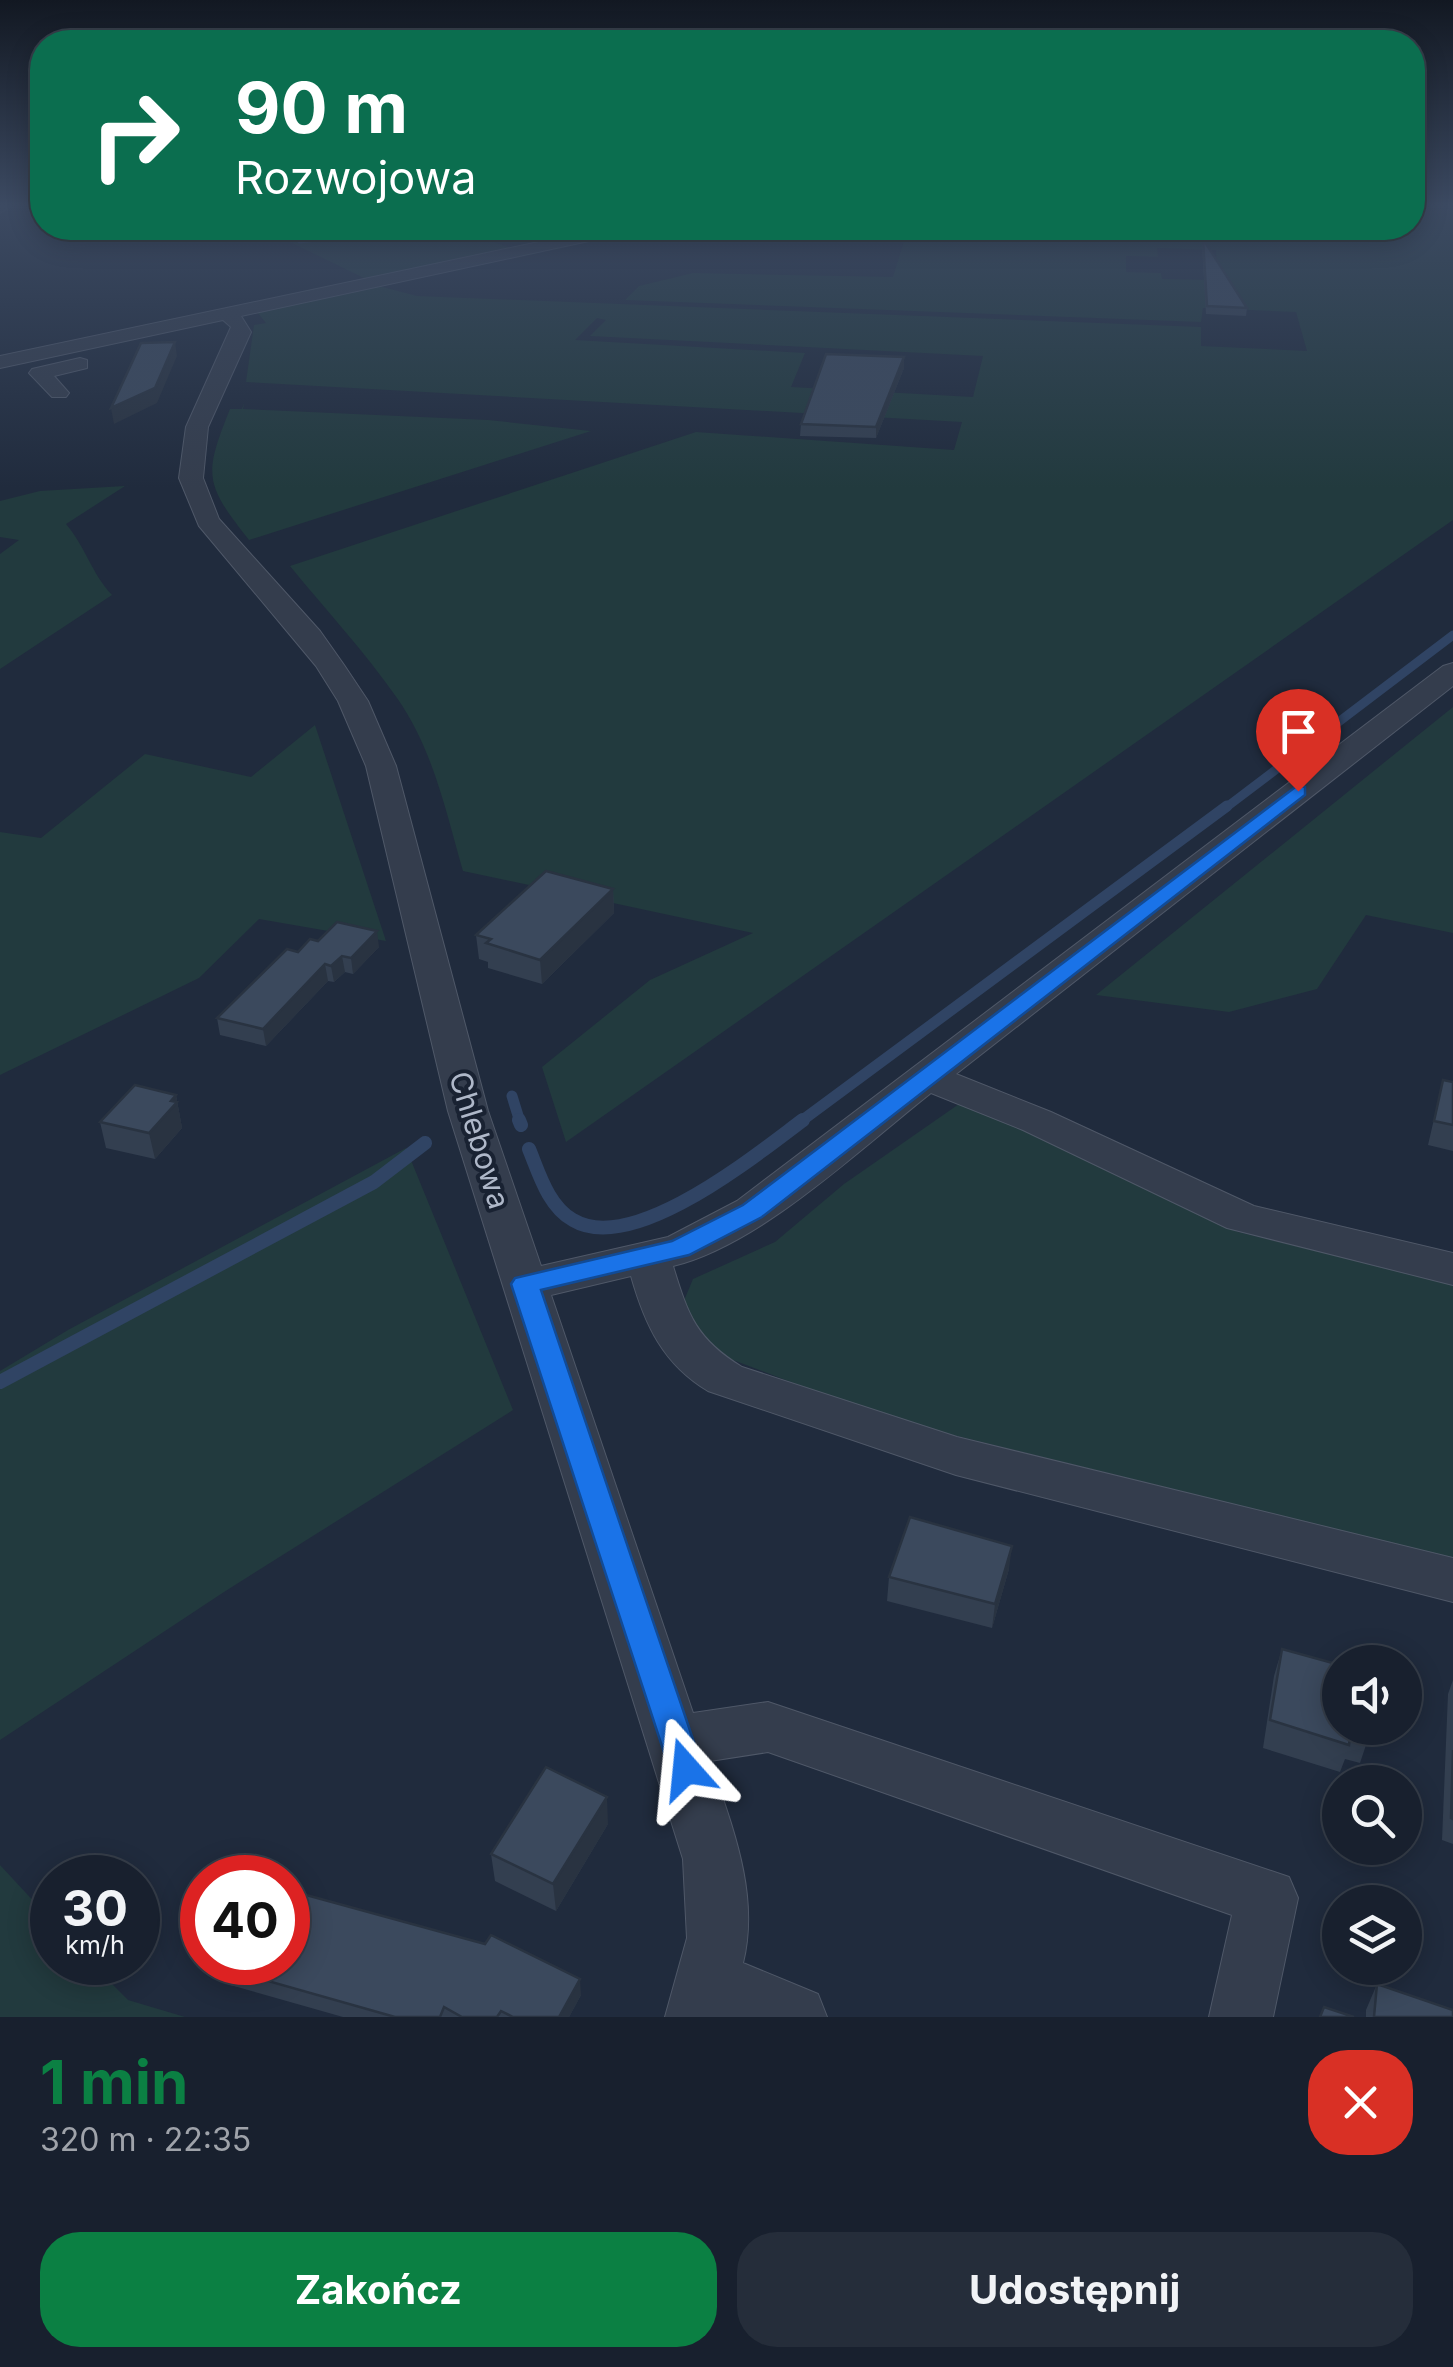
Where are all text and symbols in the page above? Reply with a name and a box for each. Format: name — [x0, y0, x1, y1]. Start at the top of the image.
text: 90 m — [235, 65, 408, 150]
icon: right — [70, 70, 200, 200]
text: Rozwojowa — [235, 150, 477, 205]
pin — [1256, 689, 1341, 792]
icon: arrive — [1271, 704, 1326, 759]
street label: Chlebowa — [442, 1067, 518, 1213]
map controls — [1322, 1645, 1422, 1985]
button: sound — [1322, 1645, 1422, 1745]
position arrow — [634, 1717, 738, 1821]
button: search — [1322, 1765, 1422, 1865]
speed limit sign: 40 — [180, 1855, 310, 1985]
text: 30 — [62, 1878, 128, 1938]
button: layers — [1322, 1885, 1422, 1985]
text: km/h — [65, 1930, 125, 1960]
text: 1 min — [40, 2046, 188, 2118]
button: close — [1308, 2050, 1413, 2155]
text: 320 m · 22:35 — [40, 2120, 251, 2159]
button: Zakończ — [40, 2232, 717, 2347]
button: Udostępnij — [737, 2232, 1413, 2347]

